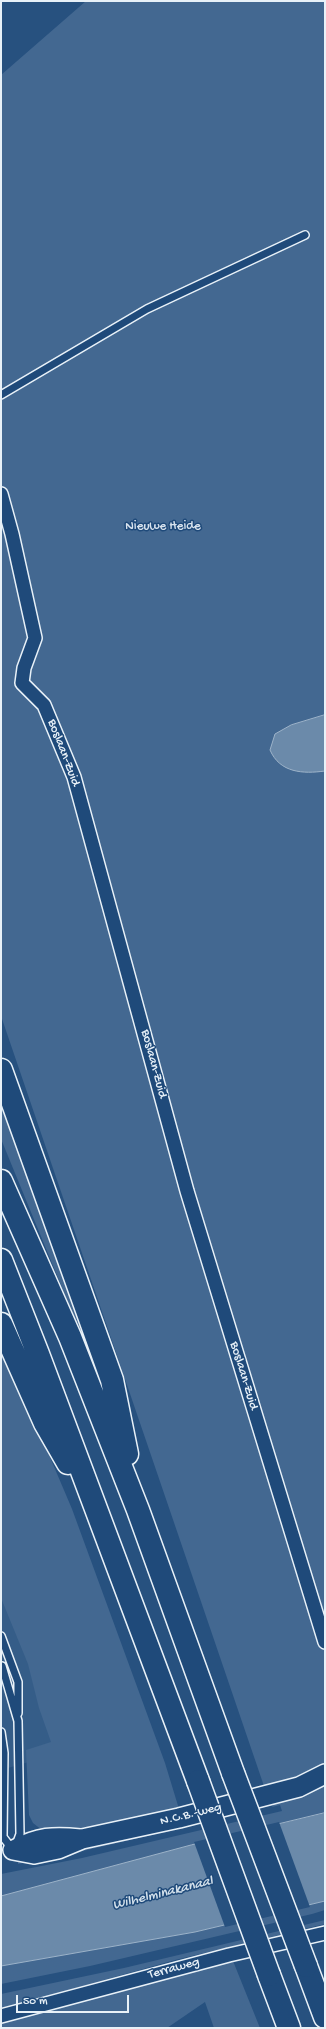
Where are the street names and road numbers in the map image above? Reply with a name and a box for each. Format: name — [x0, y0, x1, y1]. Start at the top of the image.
street label: Boslaan-Zuid — [43, 717, 83, 789]
street label: Boslaan-Zuid — [136, 1028, 170, 1100]
street label: Boslaan-Zuid — [225, 1340, 261, 1412]
street label: N.C.B.-weg — [159, 1800, 223, 1830]
street label: Terraweg — [147, 1955, 201, 1983]

